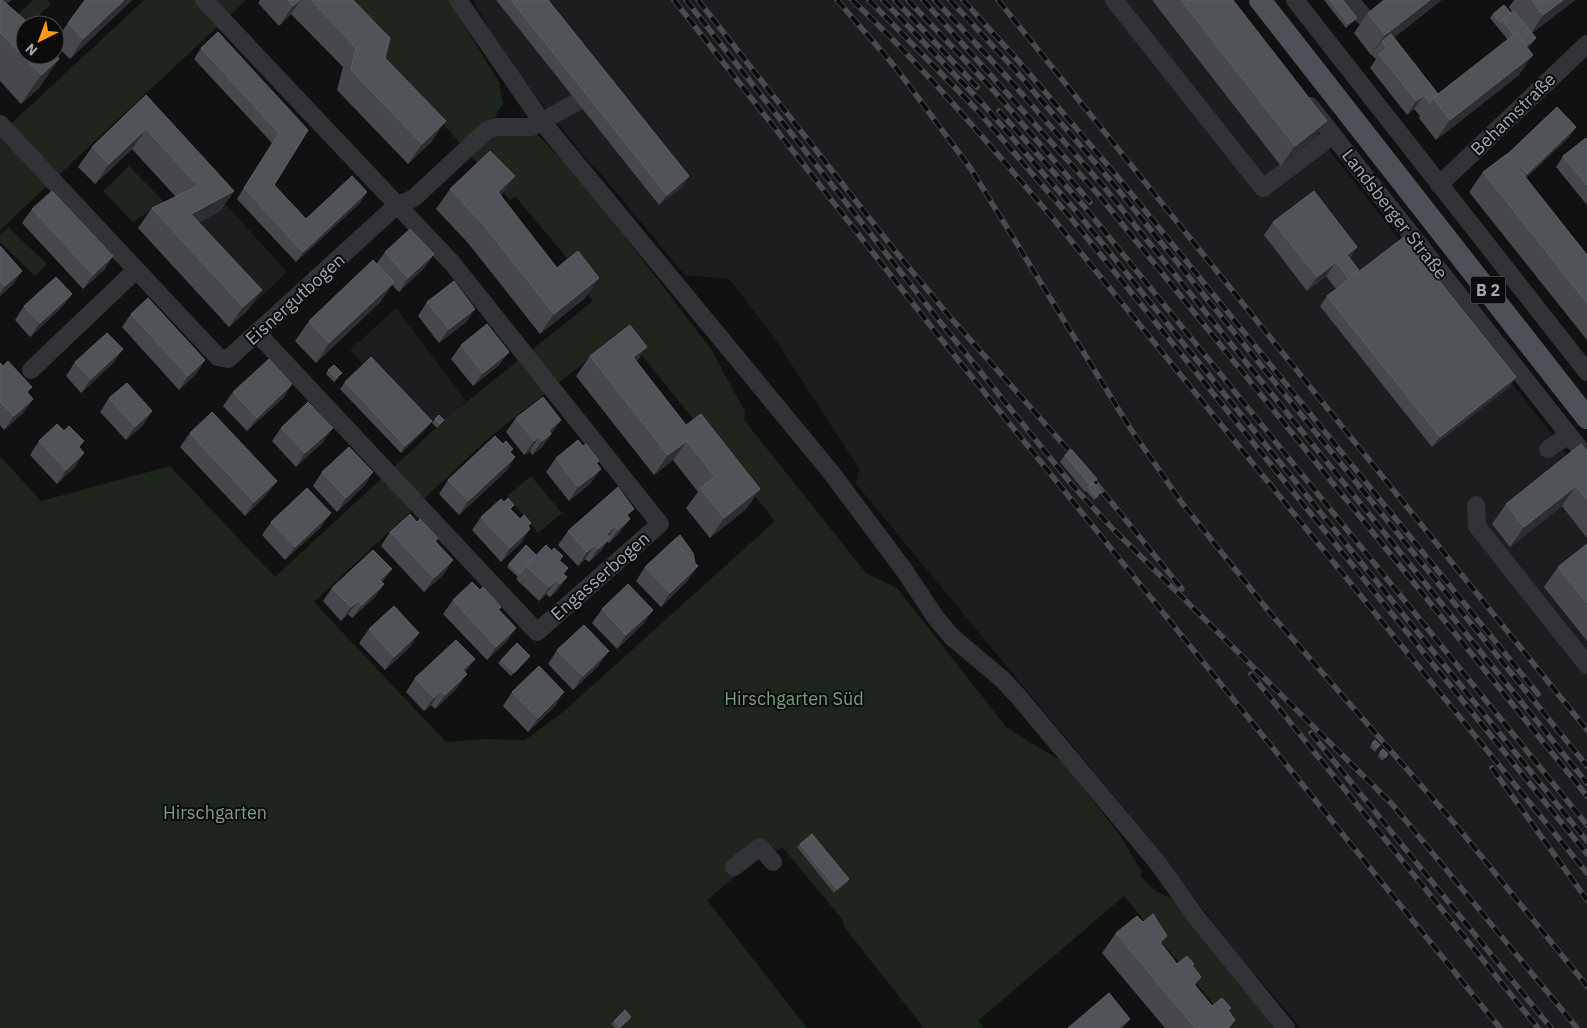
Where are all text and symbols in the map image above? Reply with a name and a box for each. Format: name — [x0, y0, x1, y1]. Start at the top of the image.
north arrow — [15, 15, 65, 65]
text: N — [22, 40, 41, 60]
street label: Behamstraße — [1466, 68, 1561, 160]
street label: Landsberger Straße — [1337, 144, 1453, 284]
street label: Eisnergutbogen — [240, 248, 350, 350]
road number: B 2 — [1470, 276, 1506, 304]
street label: Engasserbogen — [546, 527, 654, 625]
park label: Hirschgarten Süd — [724, 687, 864, 710]
park label: Hirschgarten — [163, 801, 267, 824]

